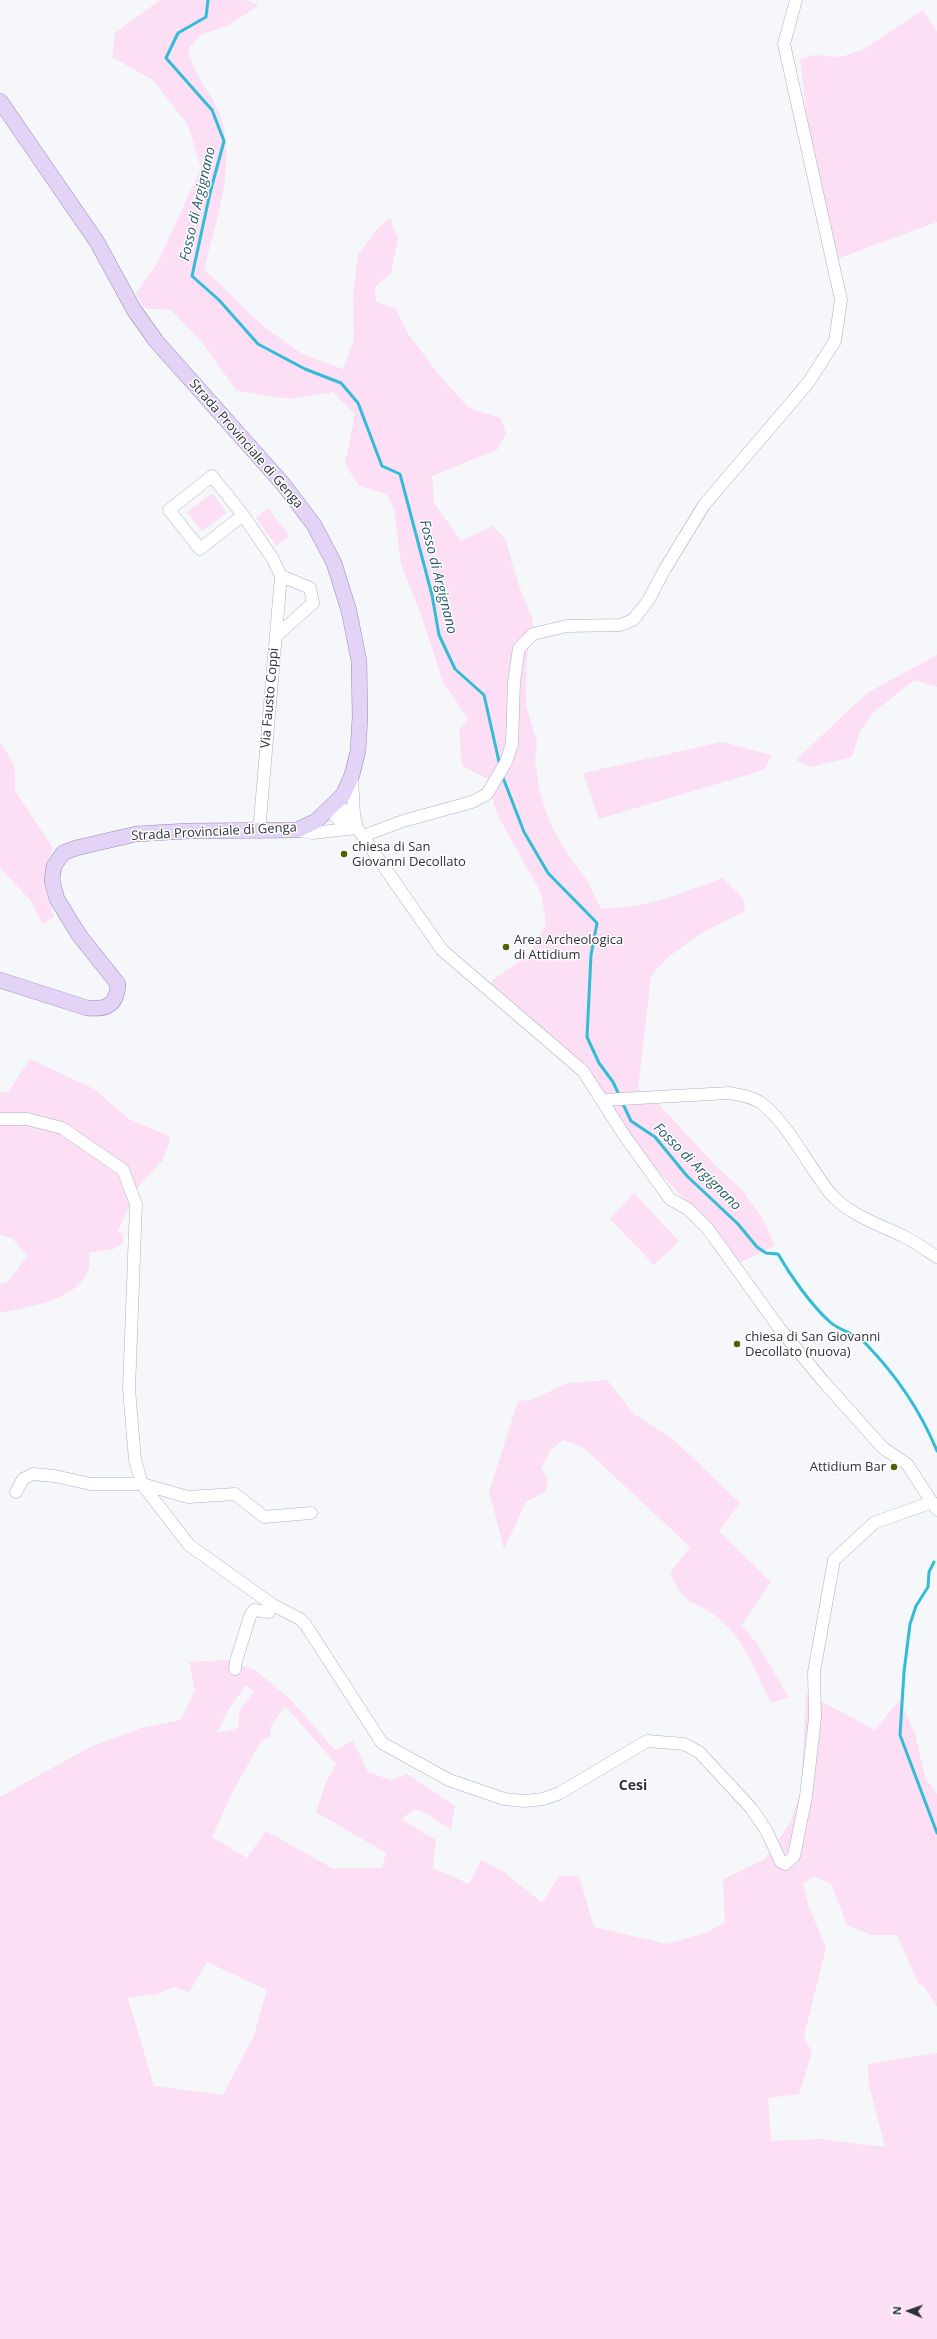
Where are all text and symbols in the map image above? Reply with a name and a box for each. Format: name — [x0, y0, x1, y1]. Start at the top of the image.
water label: Fosso di Argignano — [177, 145, 219, 263]
street label: Strada Provinciale di Genga — [186, 376, 306, 512]
water label: Fosso di Argignano — [416, 518, 460, 636]
street label: Via Fausto Coppi — [258, 647, 282, 749]
street label: Strada Provinciale di Genga — [131, 820, 297, 844]
place label: chiesa di San Giovanni Decollato — [352, 839, 466, 870]
marker: chiesa di San Giovanni Decollato — [339, 849, 349, 859]
place label: Area Archeologica di Attidium — [514, 932, 623, 963]
marker: Area Archeologica di Attidium — [501, 942, 511, 952]
water label: Fosso di Argignano — [650, 1120, 744, 1214]
place label: chiesa di San Giovanni Decollato (nuova) — [745, 1329, 880, 1360]
marker: chiesa di San Giovanni Decollato (nuova) — [732, 1339, 742, 1349]
place label: Attidium Bar — [810, 1459, 886, 1475]
marker: Attidium Bar — [889, 1462, 899, 1472]
district label: Cesi — [619, 1778, 647, 1794]
north arrow — [889, 2291, 929, 2331]
text: N — [889, 2306, 904, 2315]

